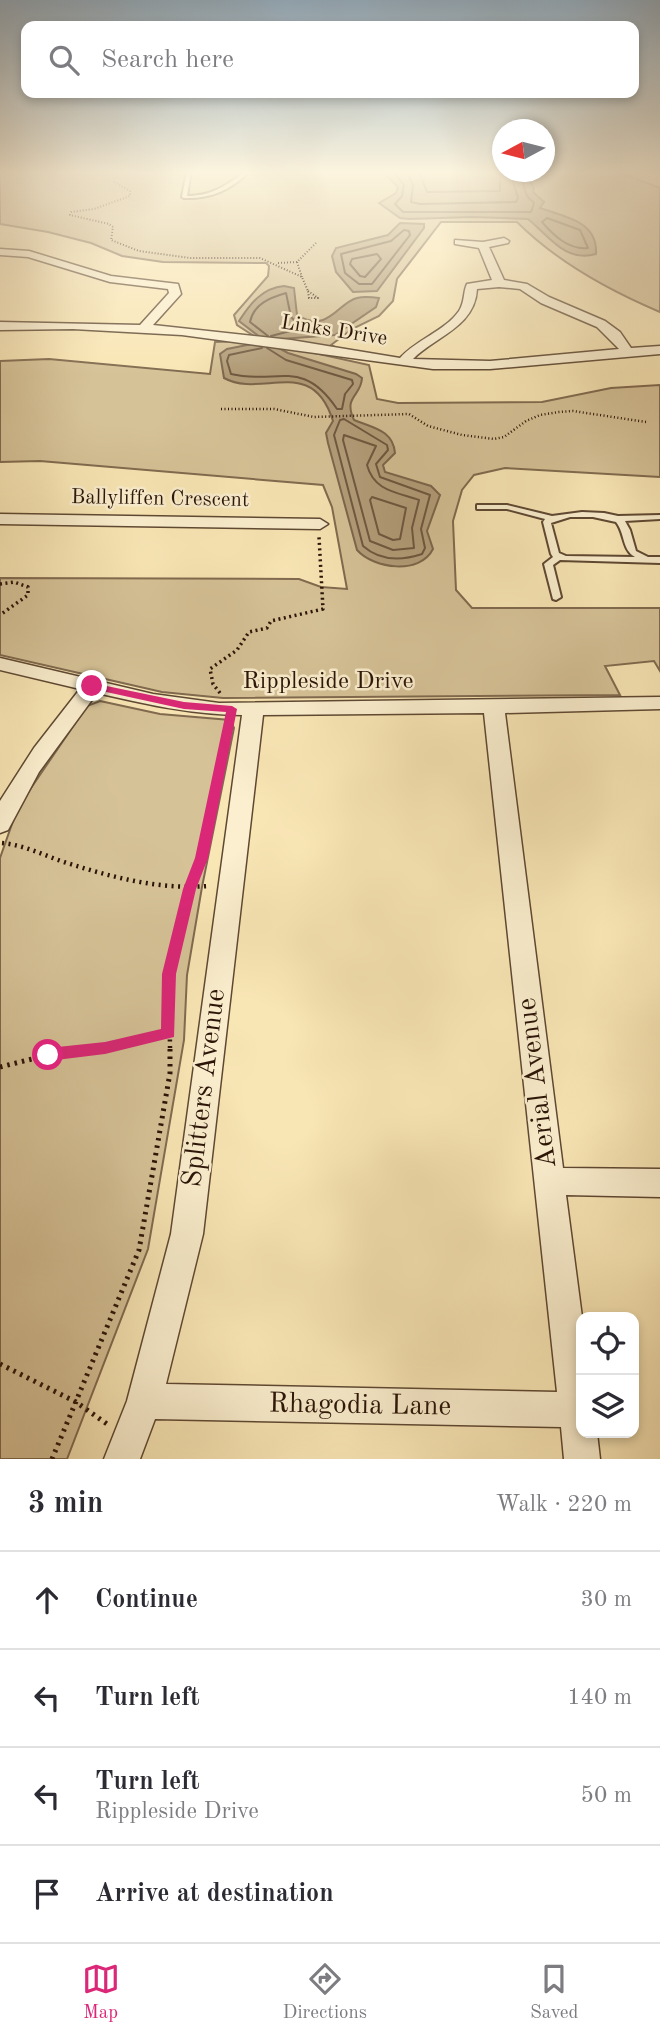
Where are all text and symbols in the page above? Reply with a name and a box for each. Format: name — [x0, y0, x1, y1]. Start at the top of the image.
search box — [21, 21, 639, 98]
icon: search — [45, 41, 83, 79]
text: Search here — [101, 47, 234, 73]
north arrow — [492, 119, 555, 182]
street label: Links Drive — [279, 312, 389, 350]
street label: Ballyliffen Crescent — [71, 487, 249, 511]
route end — [76, 670, 107, 701]
street label: Rippleside Drive — [243, 670, 413, 694]
street label: Splitters Avenue — [179, 987, 231, 1189]
street label: Aerial Avenue — [514, 996, 562, 1170]
route start — [32, 1039, 63, 1070]
map controls — [576, 1312, 639, 1438]
button: locate — [576, 1312, 639, 1375]
button: layers — [576, 1375, 639, 1438]
street label: Rhagodia Lane — [268, 1390, 452, 1422]
text: 3 min — [28, 1489, 103, 1519]
text: Walk · 220 m — [496, 1493, 632, 1516]
icon: ahead — [28, 1581, 66, 1619]
text: Continue — [95, 1587, 198, 1613]
text: 30 m — [581, 1588, 632, 1611]
icon: left — [28, 1679, 66, 1717]
text: Turn left — [95, 1685, 200, 1711]
text: 140 m — [567, 1686, 632, 1709]
text: Turn left — [95, 1769, 200, 1795]
icon: left — [28, 1777, 66, 1815]
text: 50 m — [581, 1784, 632, 1807]
text: Rippleside Drive — [95, 1800, 259, 1823]
icon: arrive — [28, 1875, 66, 1913]
text: Arrive at destination — [95, 1881, 334, 1907]
tab: Map — [82, 1960, 120, 2025]
tab: Directions — [283, 1960, 367, 2025]
tab: Saved — [530, 1960, 578, 2025]

